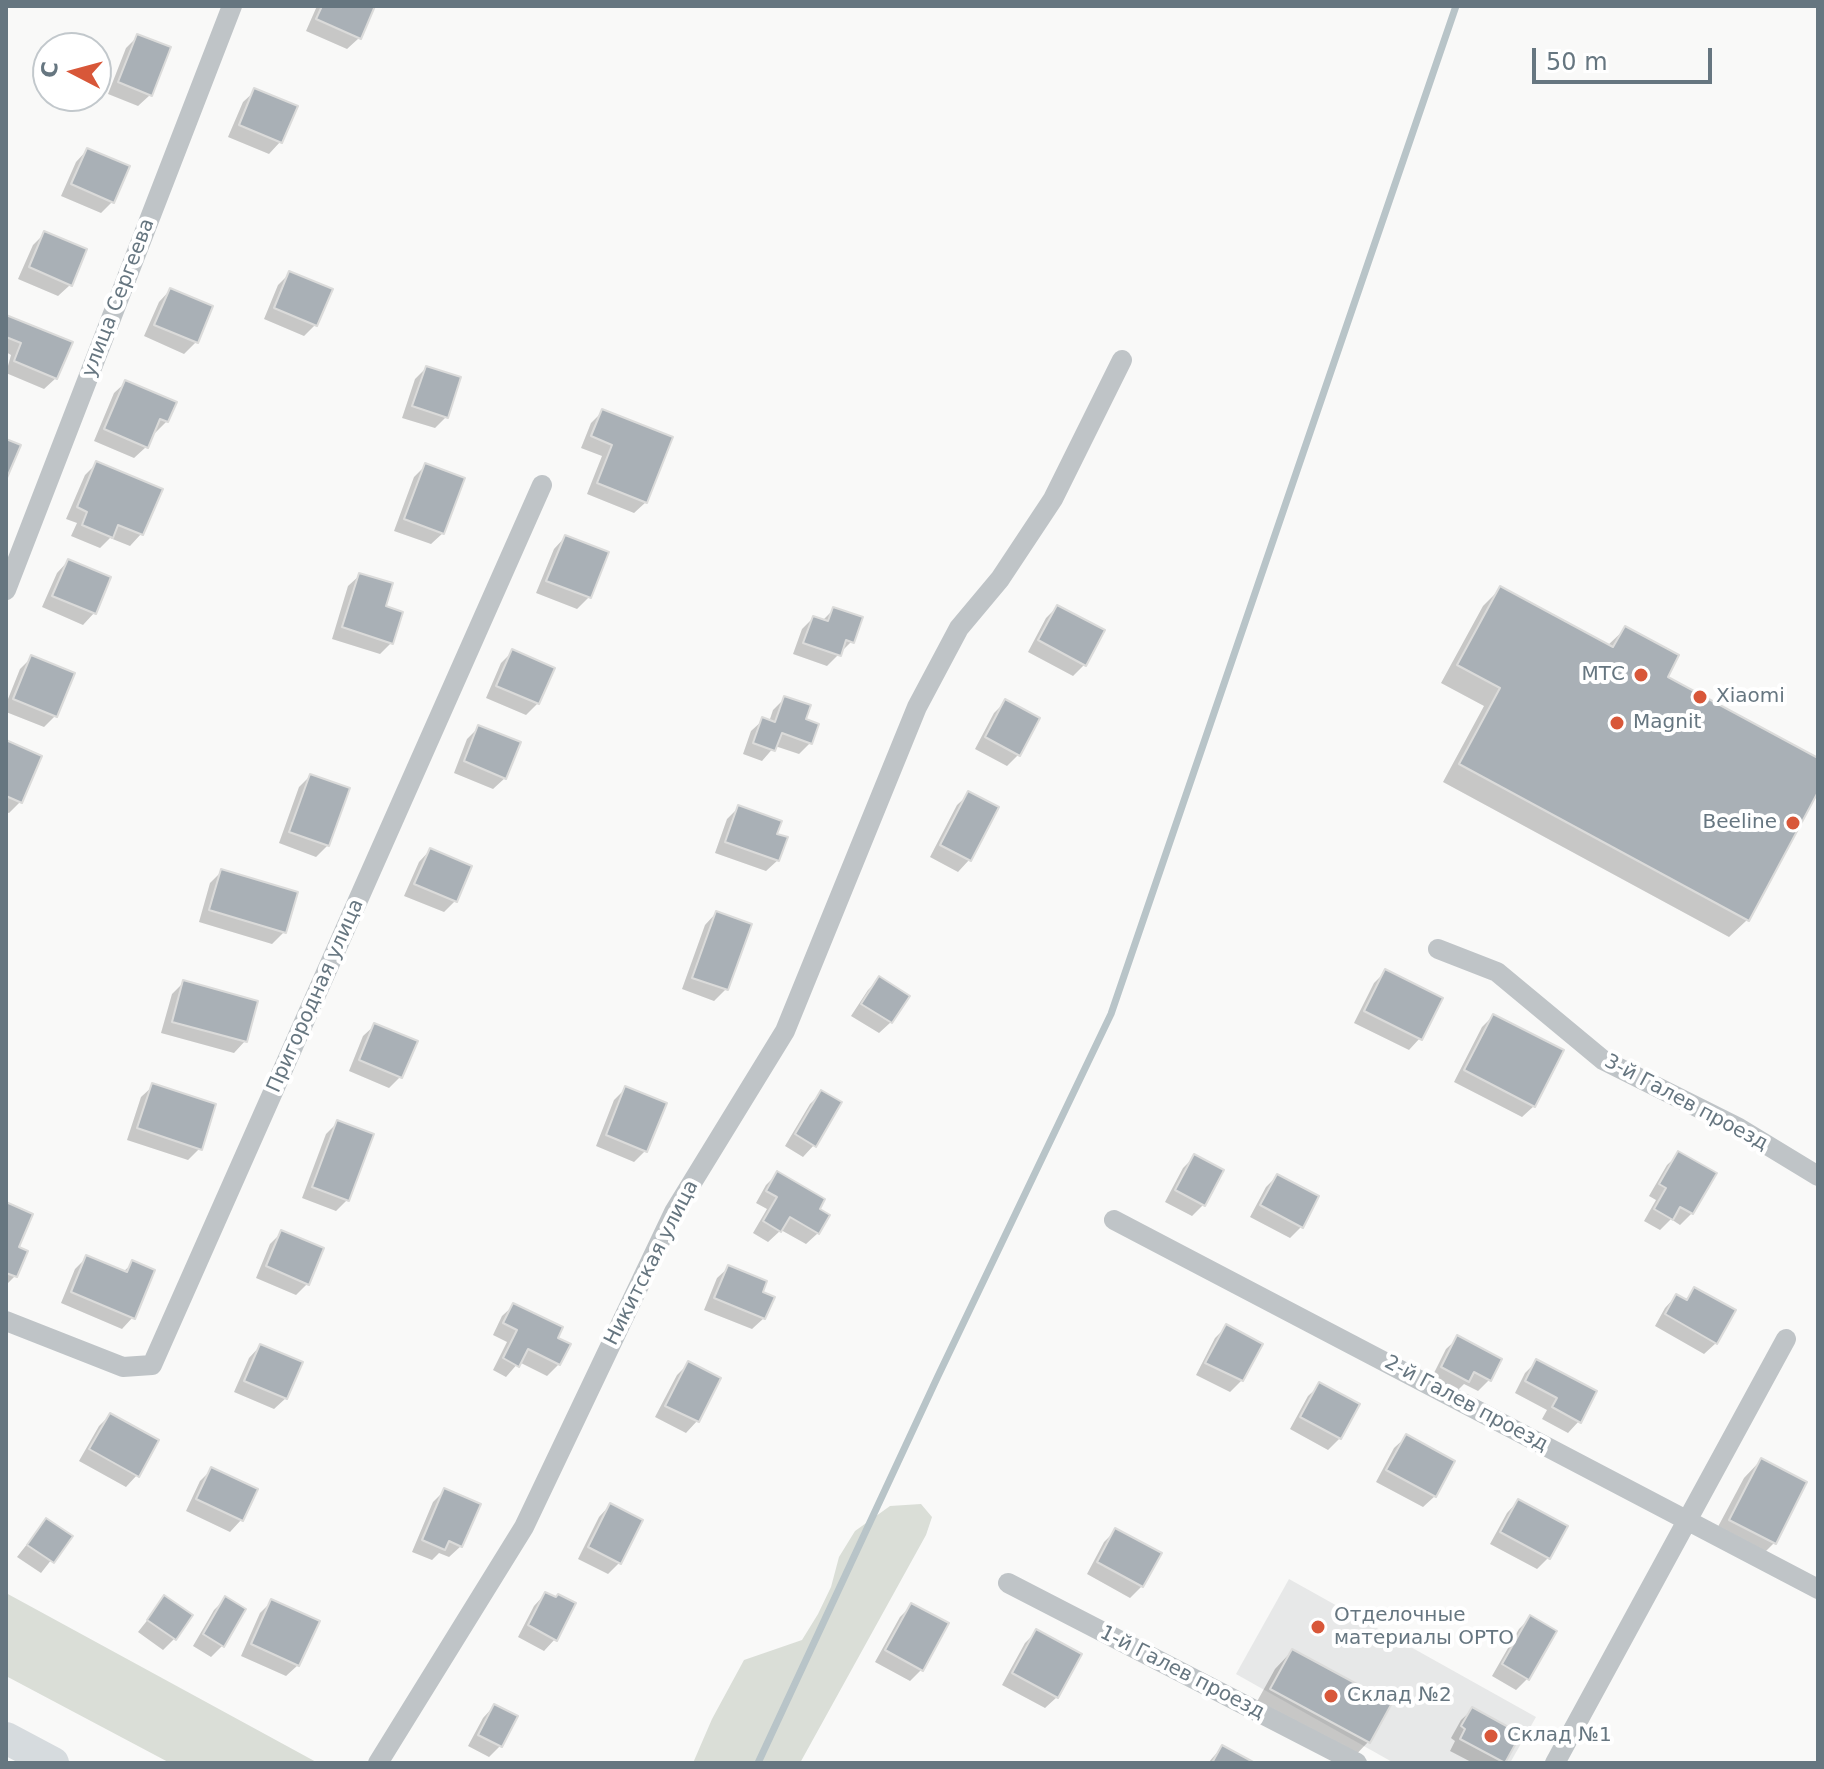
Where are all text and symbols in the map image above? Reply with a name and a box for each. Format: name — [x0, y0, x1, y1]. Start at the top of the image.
north arrow — [32, 32, 112, 112]
scale bar — [1536, 32, 1716, 82]
text: 50 m — [1546, 48, 1608, 76]
text: С — [36, 60, 63, 79]
street label: улица Сергеева — [78, 215, 160, 381]
place label: МТС — [1582, 663, 1625, 687]
marker: МТС — [1632, 666, 1650, 684]
place label: Xiaomi — [1716, 685, 1785, 709]
marker: Xiaomi — [1691, 688, 1709, 706]
place label: Magnit — [1633, 711, 1701, 735]
marker: Magnit — [1608, 714, 1626, 732]
place label: Beeline — [1703, 811, 1777, 835]
marker: Beeline — [1784, 814, 1802, 832]
street label: Пригородная улица — [262, 895, 370, 1097]
street label: 3-й Галев проезд — [1600, 1050, 1772, 1156]
street label: Никитская улица — [600, 1176, 704, 1350]
street label: 2-й Галев проезд — [1380, 1351, 1552, 1457]
place label: Отделочные материалы ОРТО — [1334, 1604, 1514, 1651]
marker: Отделочные материалы ОРТО — [1309, 1618, 1327, 1636]
street label: 1-й Галев проезд — [1096, 1621, 1268, 1725]
place label: Склад №2 — [1347, 1684, 1452, 1708]
marker: Склад №2 — [1322, 1687, 1340, 1705]
place label: Склад №1 — [1507, 1724, 1612, 1748]
marker: Склад №1 — [1482, 1727, 1500, 1745]

